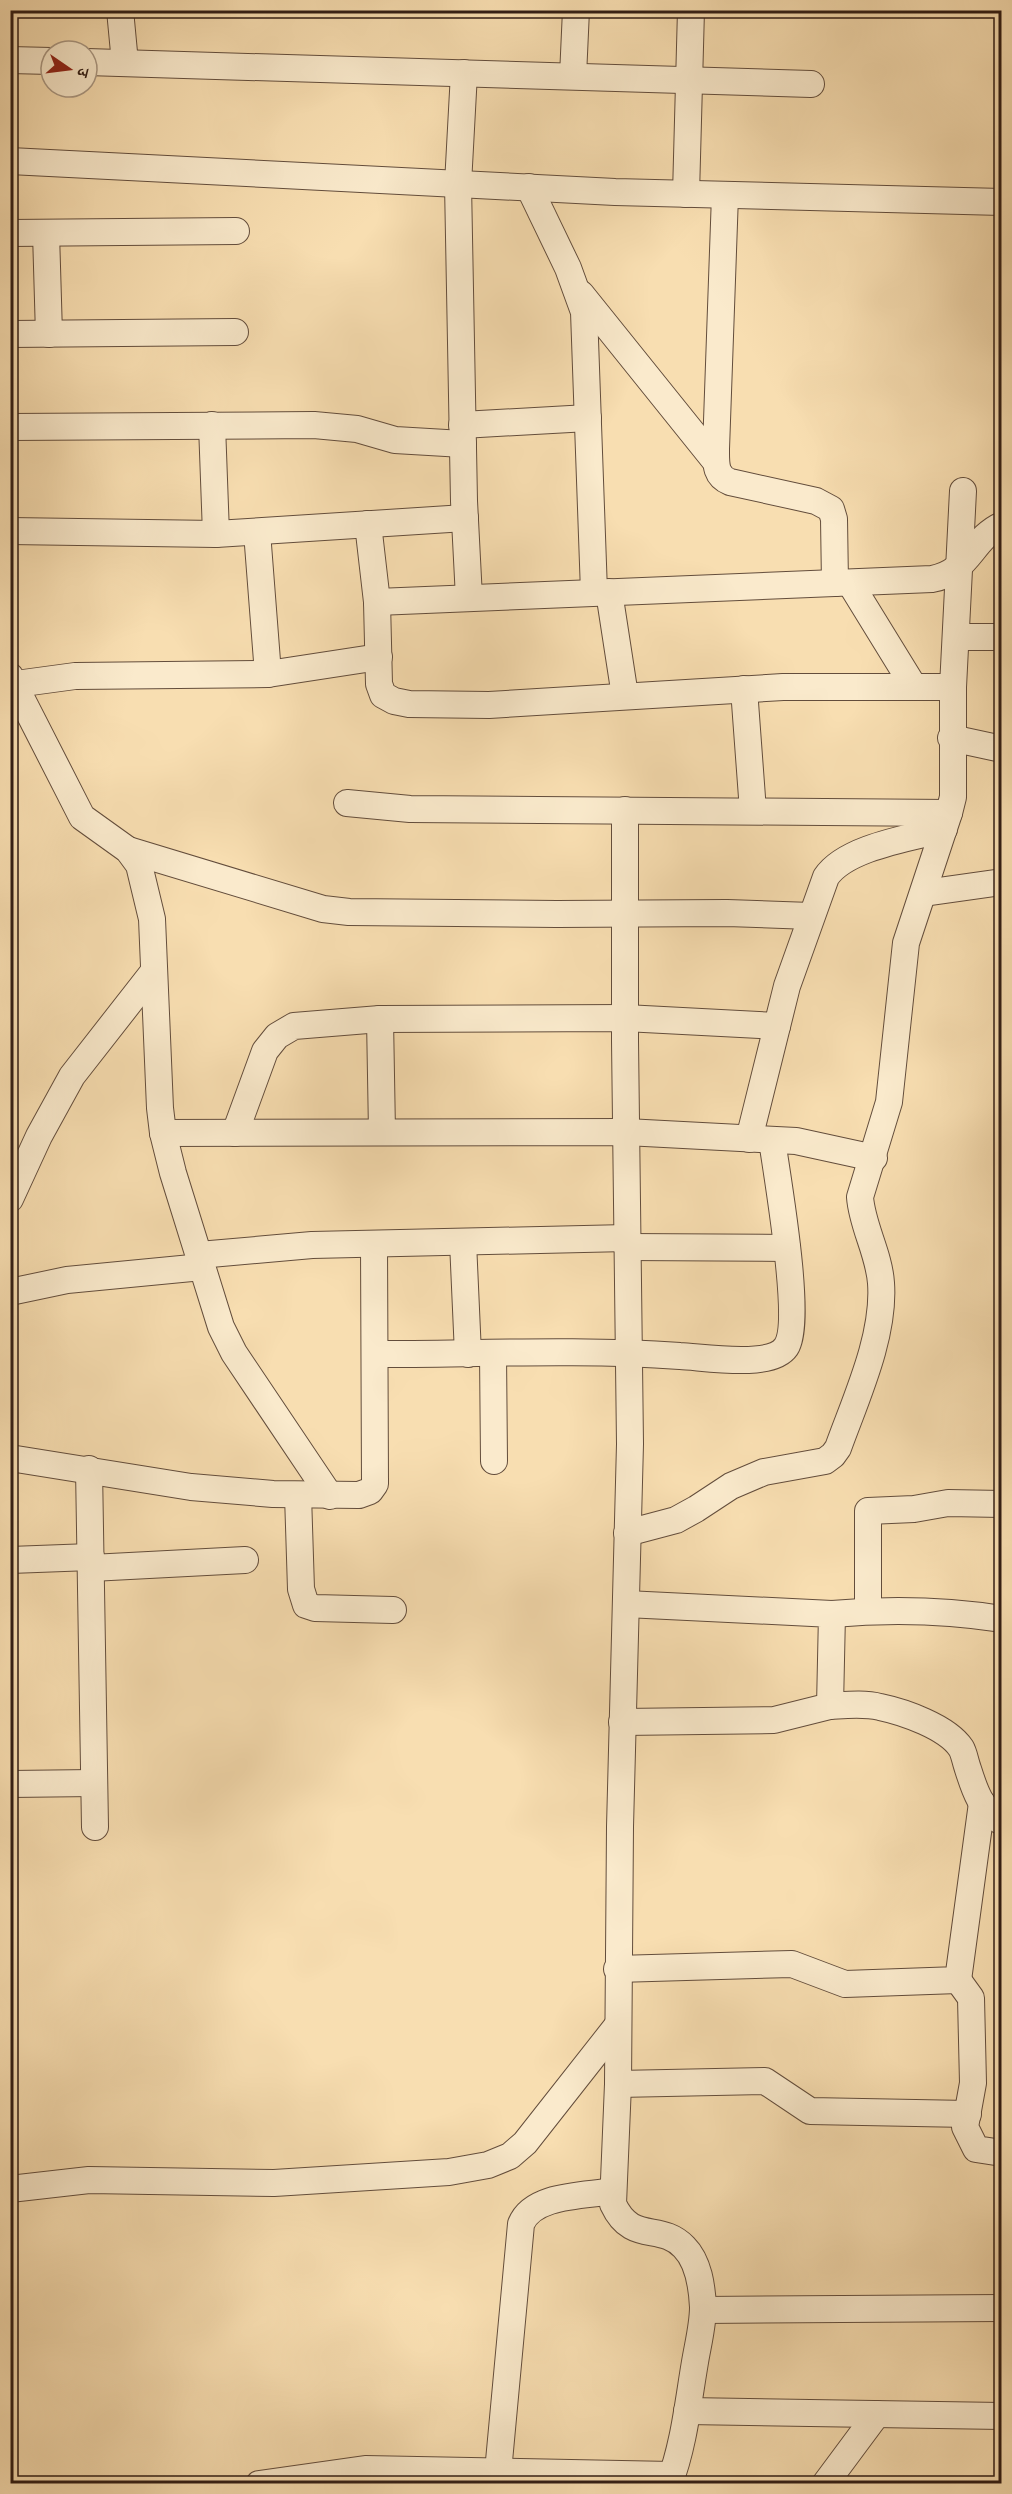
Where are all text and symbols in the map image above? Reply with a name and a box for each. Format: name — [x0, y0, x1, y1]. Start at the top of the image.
north arrow — [39, 39, 99, 99]
text: उ — [70, 65, 94, 81]

